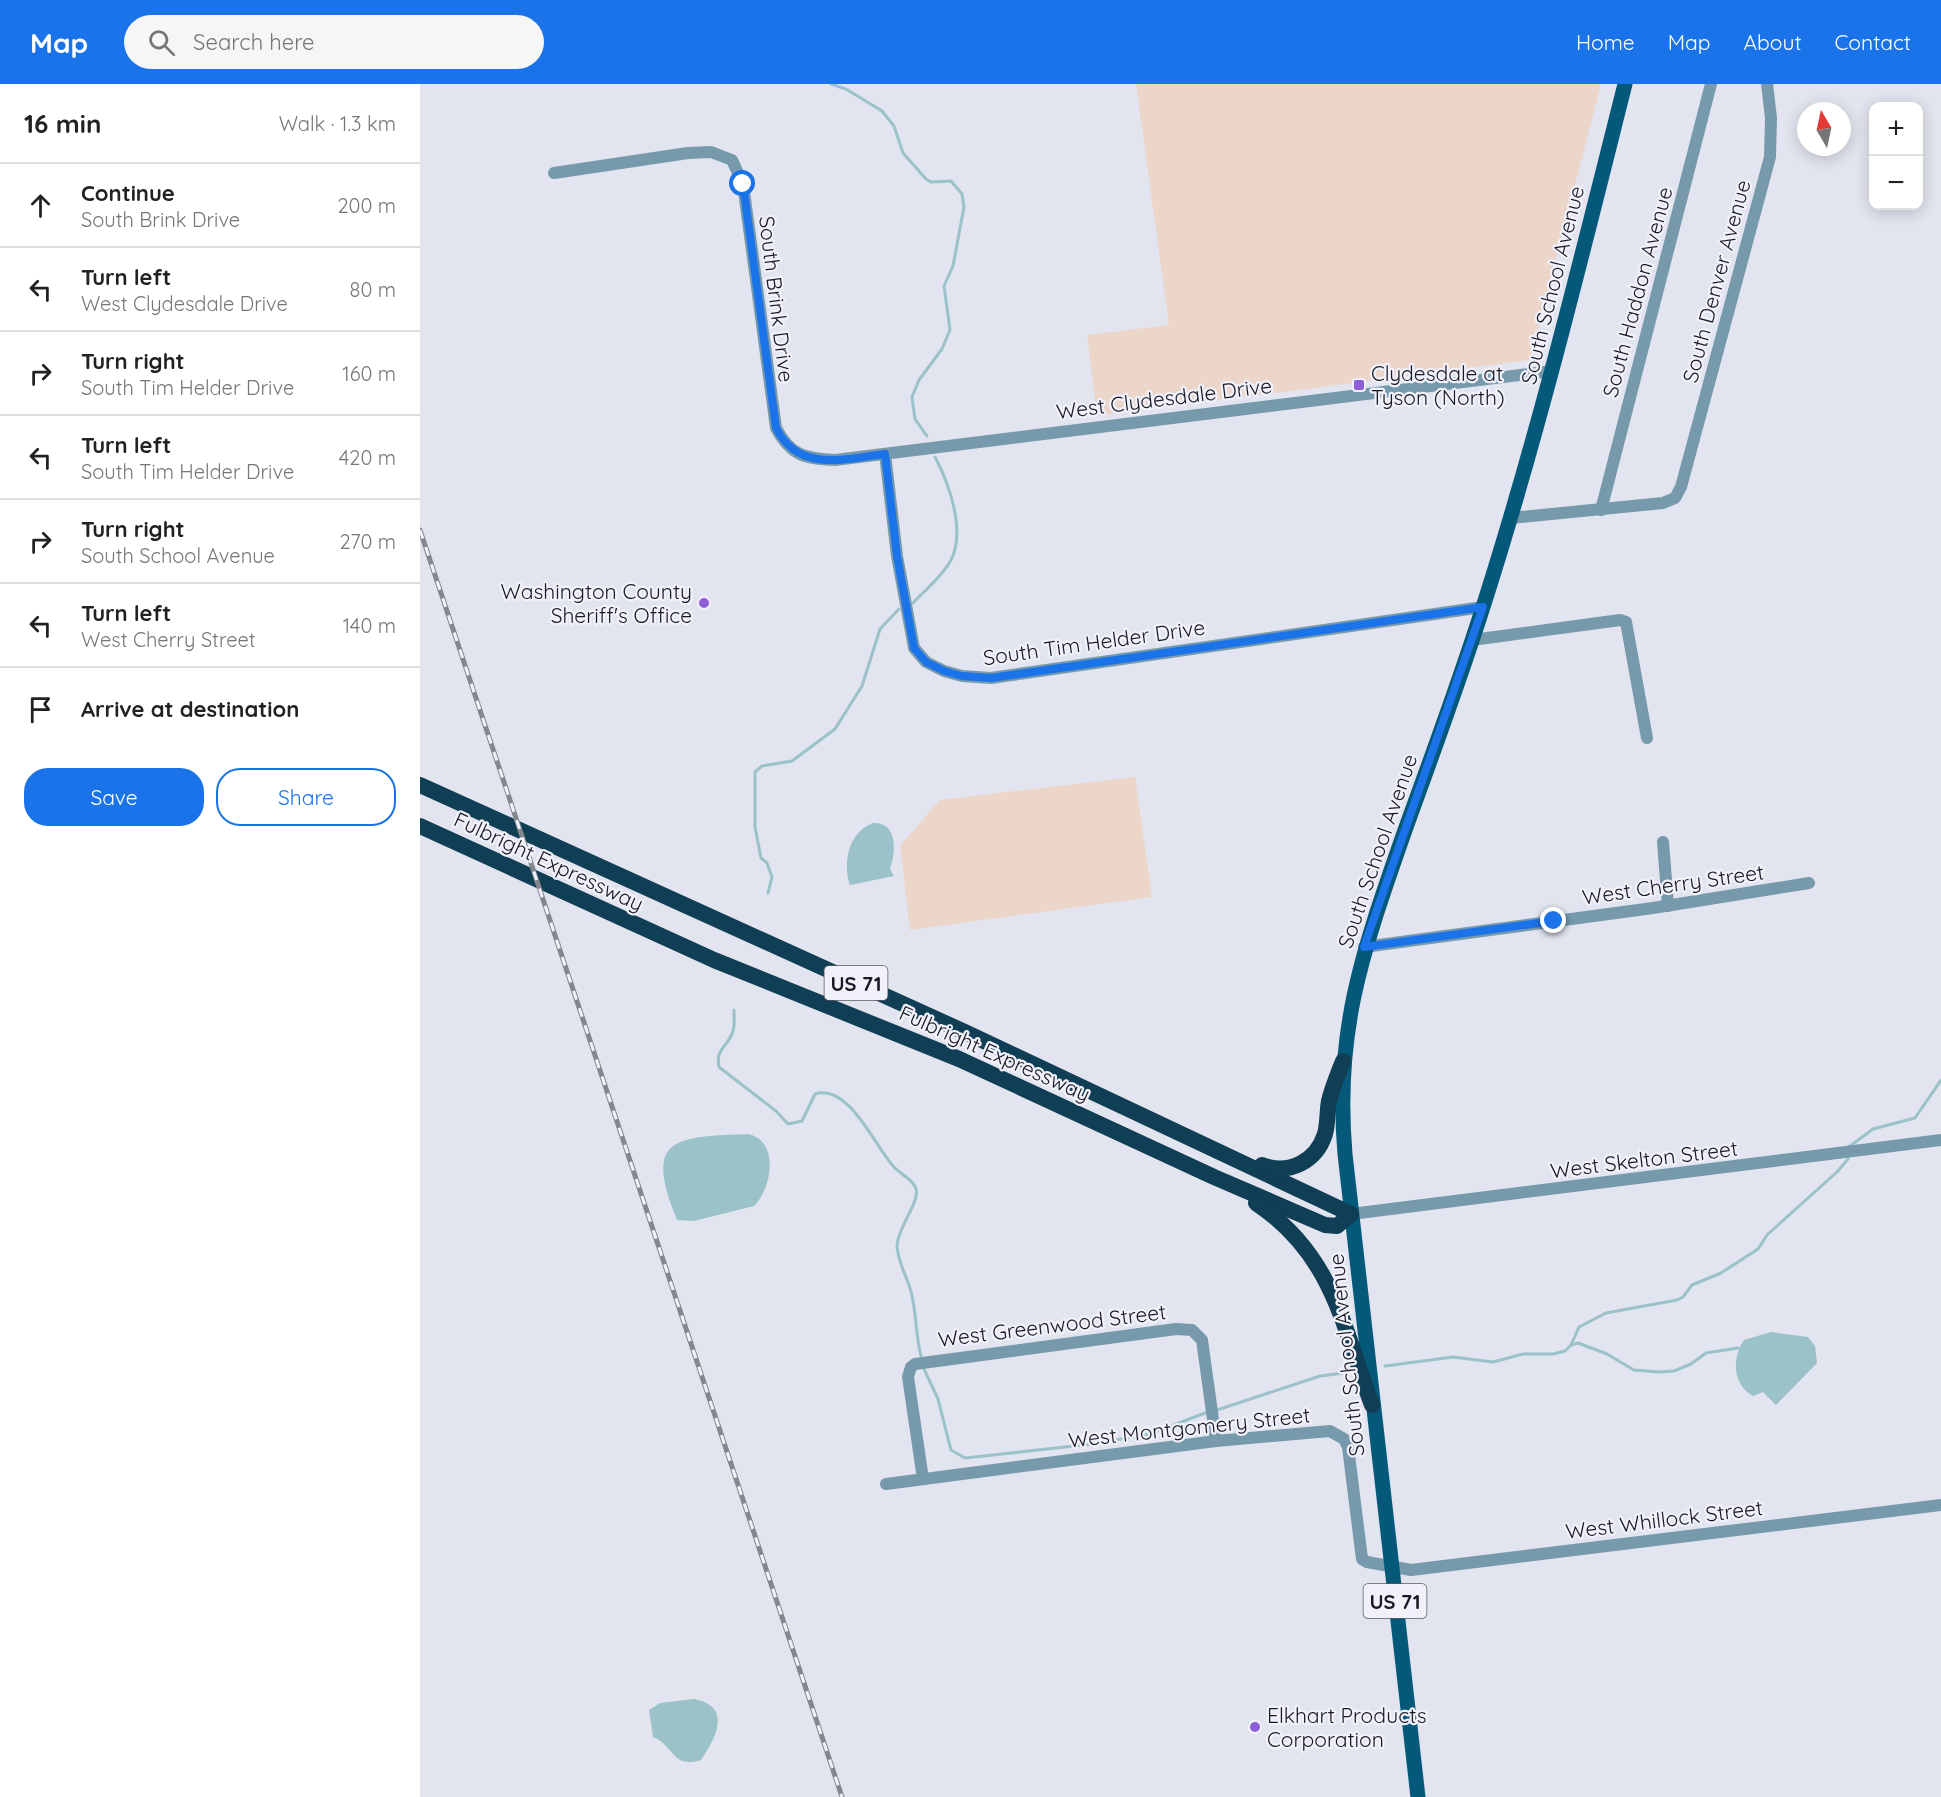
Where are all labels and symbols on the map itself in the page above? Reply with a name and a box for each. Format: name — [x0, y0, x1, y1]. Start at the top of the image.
north arrow — [1797, 102, 1851, 156]
route start — [729, 170, 755, 196]
street label: South Denver Avenue — [1676, 177, 1756, 385]
street label: South School Avenue — [1515, 183, 1589, 387]
street label: South Haddon Avenue — [1596, 184, 1678, 400]
street label: South Brink Drive — [754, 214, 800, 384]
place label: Clydesdale at Tyson (North) — [1371, 360, 1505, 410]
street label: West Clydesdale Drive — [1055, 372, 1273, 424]
marker: Clydesdale at Tyson (North) — [1352, 378, 1366, 392]
place label: Washington County Sheriff's Office — [501, 578, 692, 628]
marker: Washington County Sheriff's Office — [697, 596, 711, 610]
street label: South Tim Helder Drive — [981, 614, 1207, 670]
street label: South School Avenue — [1332, 751, 1422, 951]
street label: Fulbright Expressway — [450, 806, 648, 916]
street label: West Cherry Street — [1580, 858, 1766, 910]
route end — [1540, 907, 1566, 933]
road number: US 71 — [824, 966, 888, 1000]
street label: Fulbright Expressway — [896, 999, 1094, 1107]
street label: West Skelton Street — [1549, 1135, 1739, 1183]
street label: South School Avenue — [1322, 1252, 1370, 1458]
street label: West Greenwood Street — [936, 1298, 1168, 1352]
street label: West Montgomery Street — [1067, 1401, 1311, 1453]
street label: West Whillock Street — [1564, 1494, 1764, 1544]
road number: US 71 — [1364, 1584, 1426, 1618]
place label: Elkhart Products Corporation — [1267, 1702, 1427, 1752]
marker: Elkhart Products Corporation — [1248, 1720, 1262, 1734]

